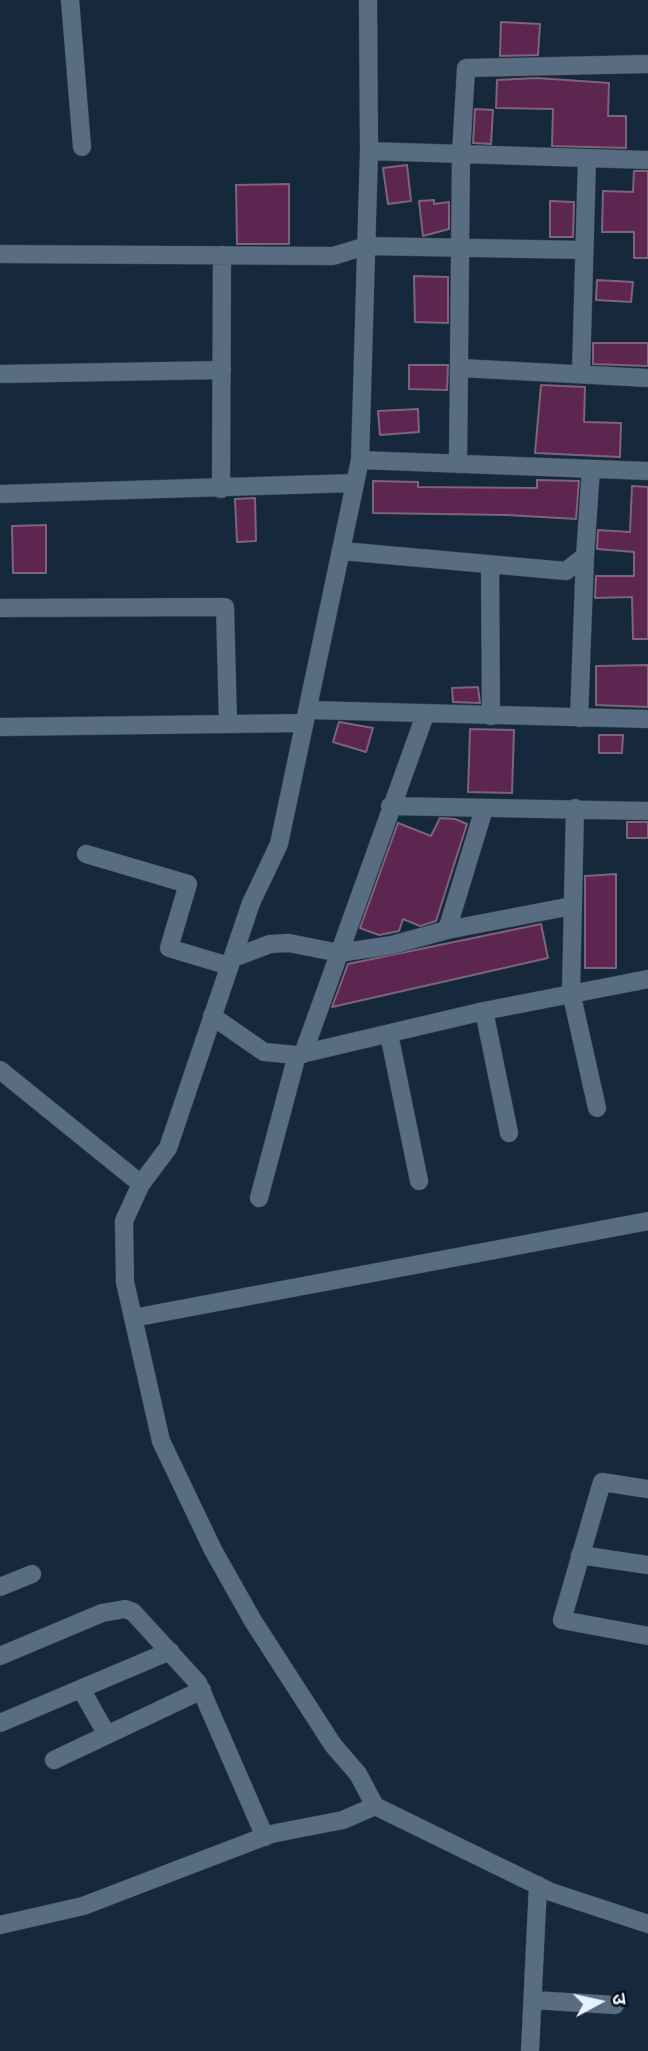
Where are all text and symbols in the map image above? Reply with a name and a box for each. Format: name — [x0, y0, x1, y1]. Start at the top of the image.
north arrow — [564, 1967, 634, 2037]
text: उ — [607, 1992, 632, 2006]

